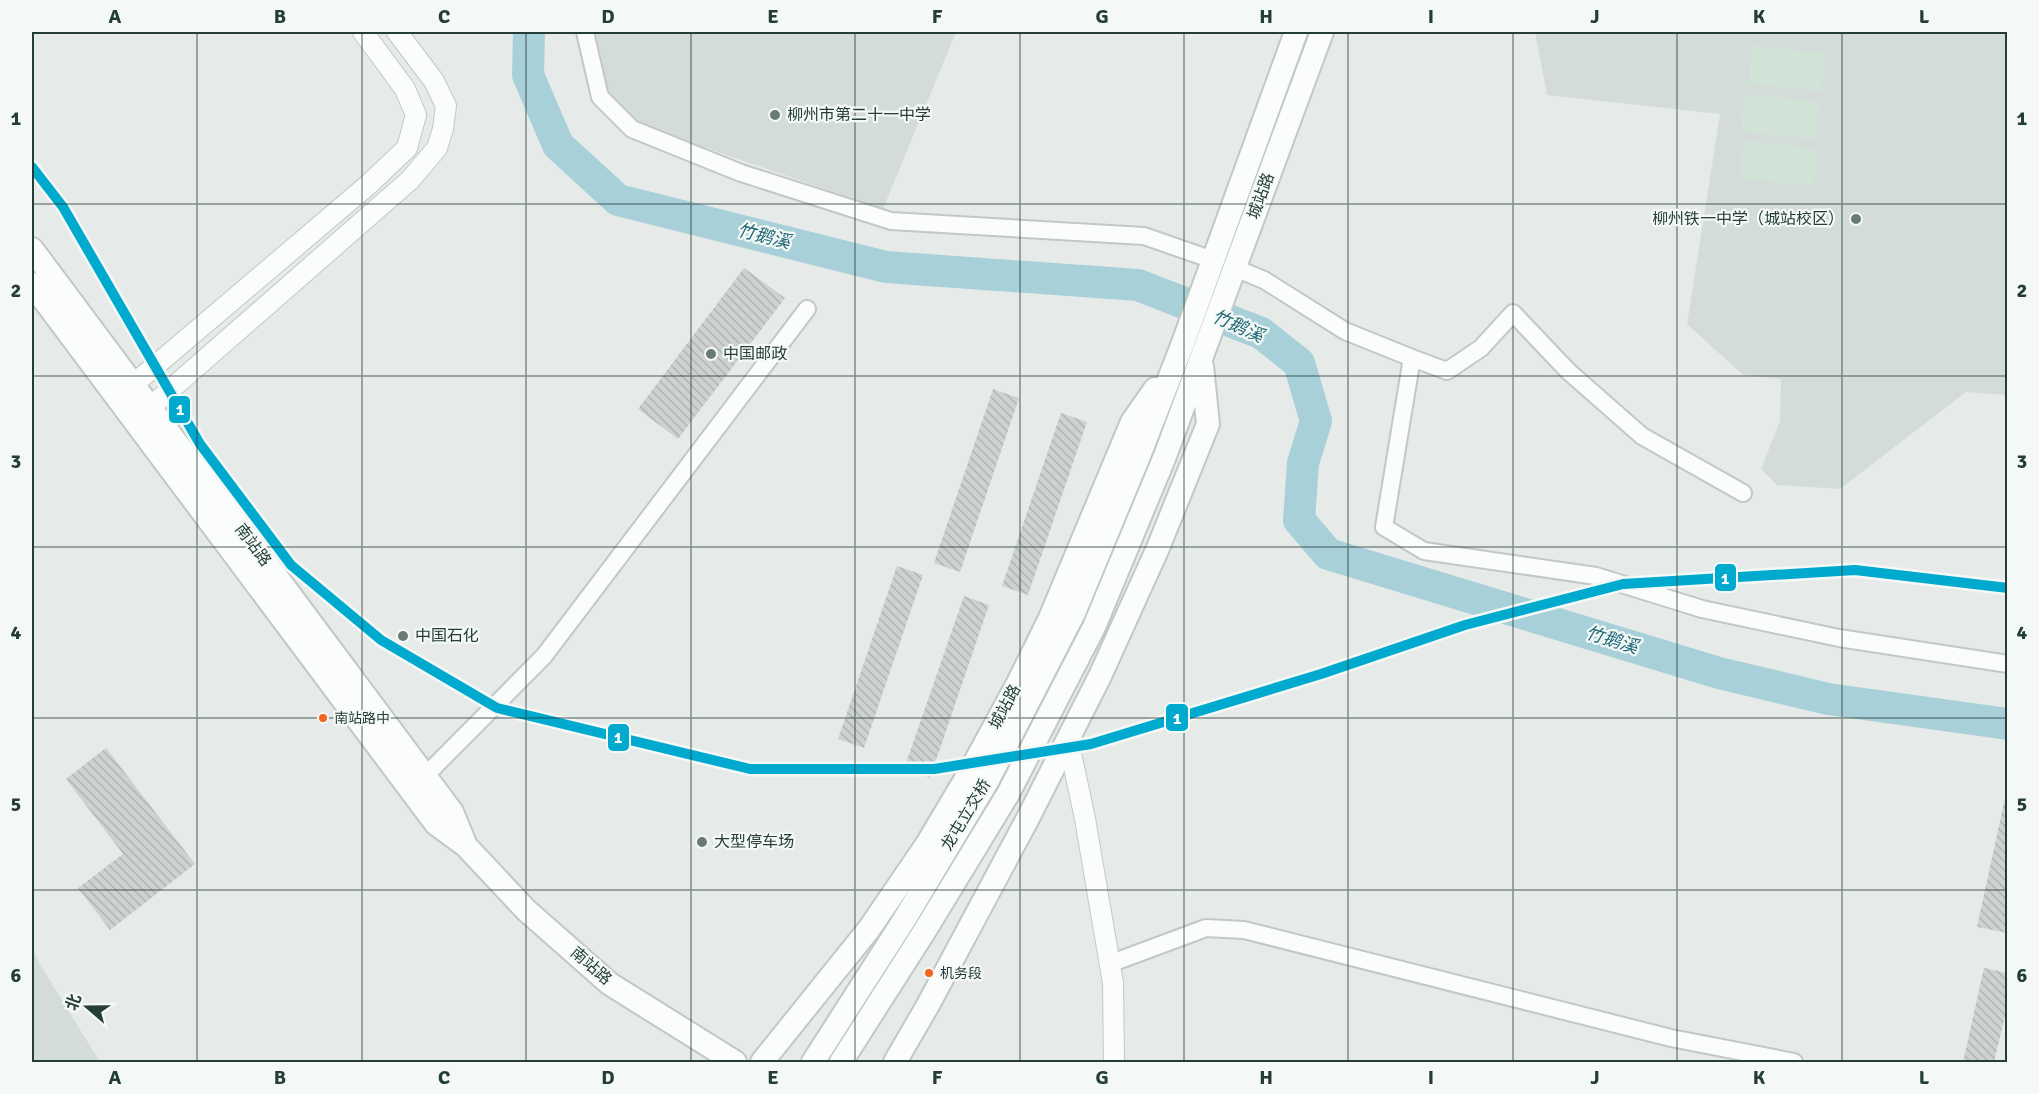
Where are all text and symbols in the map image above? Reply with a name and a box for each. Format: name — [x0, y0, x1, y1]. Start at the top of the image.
text: A — [109, 4, 122, 29]
text: B — [274, 4, 286, 29]
text: C — [438, 4, 450, 29]
text: D — [601, 4, 615, 29]
text: E — [767, 4, 779, 29]
text: F — [932, 4, 943, 29]
text: G — [1095, 4, 1109, 29]
text: H — [1259, 4, 1273, 29]
text: I — [1428, 4, 1434, 29]
text: J — [1590, 4, 1600, 29]
text: K — [1753, 4, 1766, 29]
text: L — [1919, 4, 1930, 29]
place label: 柳州市第二十一中学 — [787, 105, 931, 125]
text: 1 — [11, 106, 22, 131]
text: 1 — [2017, 106, 2028, 131]
marker: 柳州市第二十一中学 — [768, 108, 782, 122]
street label: 城站路 — [1243, 170, 1279, 222]
place label: 柳州铁一中学（城站校区） — [1652, 209, 1844, 229]
marker: 柳州铁一中学（城站校区） — [1849, 212, 1863, 226]
water label: 竹鹅溪 — [735, 219, 795, 254]
text: 2 — [11, 278, 21, 303]
text: 2 — [2017, 278, 2027, 303]
water label: 竹鹅溪 — [1209, 305, 1269, 348]
place label: 中国邮政 — [723, 344, 787, 364]
marker: 中国邮政 — [704, 347, 718, 361]
line badge: 1 — [168, 395, 191, 424]
text: 1 — [176, 400, 185, 420]
text: 3 — [11, 449, 21, 474]
text: 3 — [2017, 449, 2027, 474]
street label: 南站路 — [231, 520, 275, 570]
line badge: 1 — [1714, 563, 1737, 592]
text: 1 — [1721, 569, 1730, 589]
text: 4 — [11, 620, 22, 645]
text: 4 — [2017, 620, 2028, 645]
water label: 竹鹅溪 — [1583, 622, 1643, 659]
place label: 中国石化 — [415, 626, 479, 646]
marker: 中国石化 — [396, 629, 410, 643]
street label: 城站路 — [985, 681, 1025, 733]
line badge: 1 — [1165, 703, 1189, 732]
text: 1 — [1173, 709, 1182, 729]
place label: 南站路中 — [334, 710, 390, 727]
marker: 南站路中 — [317, 712, 329, 724]
line badge: 1 — [607, 723, 630, 752]
text: 1 — [614, 728, 623, 748]
street label: 龙屯立交桥 — [937, 776, 995, 854]
text: 5 — [11, 792, 21, 817]
text: 5 — [2017, 792, 2027, 817]
place label: 大型停车场 — [714, 832, 794, 852]
marker: 大型停车场 — [695, 835, 709, 849]
street label: 南站路 — [566, 943, 616, 989]
text: 6 — [11, 963, 22, 988]
text: 6 — [2017, 963, 2028, 988]
place label: 机务段 — [940, 965, 982, 982]
marker: 机务段 — [923, 967, 935, 979]
north arrow — [57, 977, 117, 1037]
text: 北 — [62, 991, 86, 1013]
text: A — [109, 1065, 122, 1090]
text: B — [274, 1065, 286, 1090]
text: C — [438, 1065, 450, 1090]
text: D — [601, 1065, 615, 1090]
text: E — [767, 1065, 779, 1090]
text: F — [932, 1065, 943, 1090]
text: G — [1095, 1065, 1109, 1090]
text: H — [1259, 1065, 1273, 1090]
text: I — [1428, 1065, 1434, 1090]
text: J — [1590, 1065, 1600, 1090]
text: K — [1753, 1065, 1766, 1090]
text: L — [1919, 1065, 1930, 1090]

